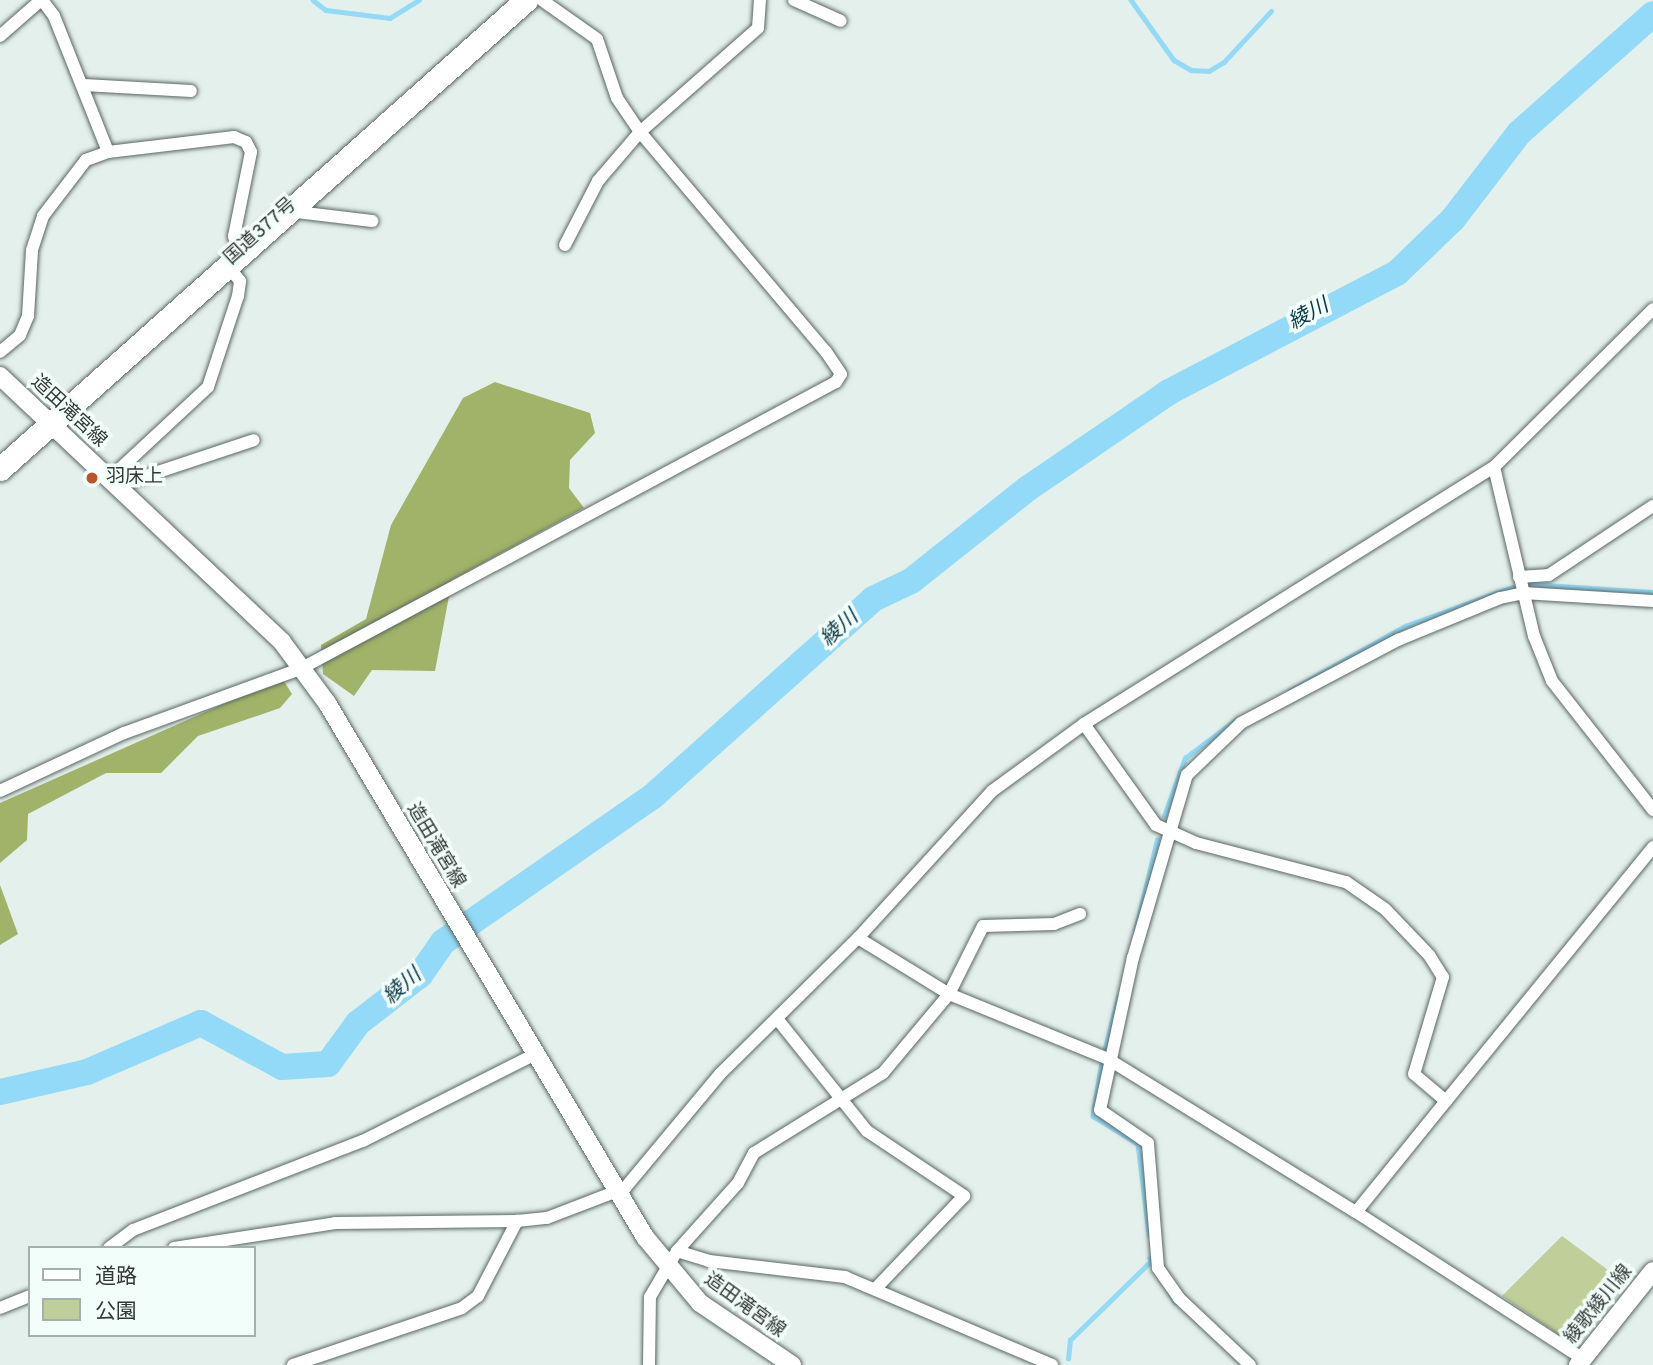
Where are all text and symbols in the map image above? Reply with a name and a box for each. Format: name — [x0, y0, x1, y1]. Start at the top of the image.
street label: 国道377号 — [220, 194, 302, 270]
water label: 綾川 — [1285, 294, 1333, 336]
street label: 造田滝宮線 — [25, 371, 111, 453]
place label: 羽床上 — [106, 467, 163, 489]
marker: 羽床上 — [84, 470, 100, 486]
water label: 綾川 — [816, 606, 864, 652]
street label: 造田滝宮線 — [401, 799, 469, 893]
water label: 綾川 — [379, 964, 427, 1010]
legend — [28, 1246, 256, 1337]
street label: 綾歌綾川線 — [1560, 1261, 1638, 1349]
text: 道路 — [95, 1264, 137, 1291]
street label: 造田滝宮線 — [699, 1269, 789, 1343]
text: 公園 — [95, 1299, 137, 1326]

